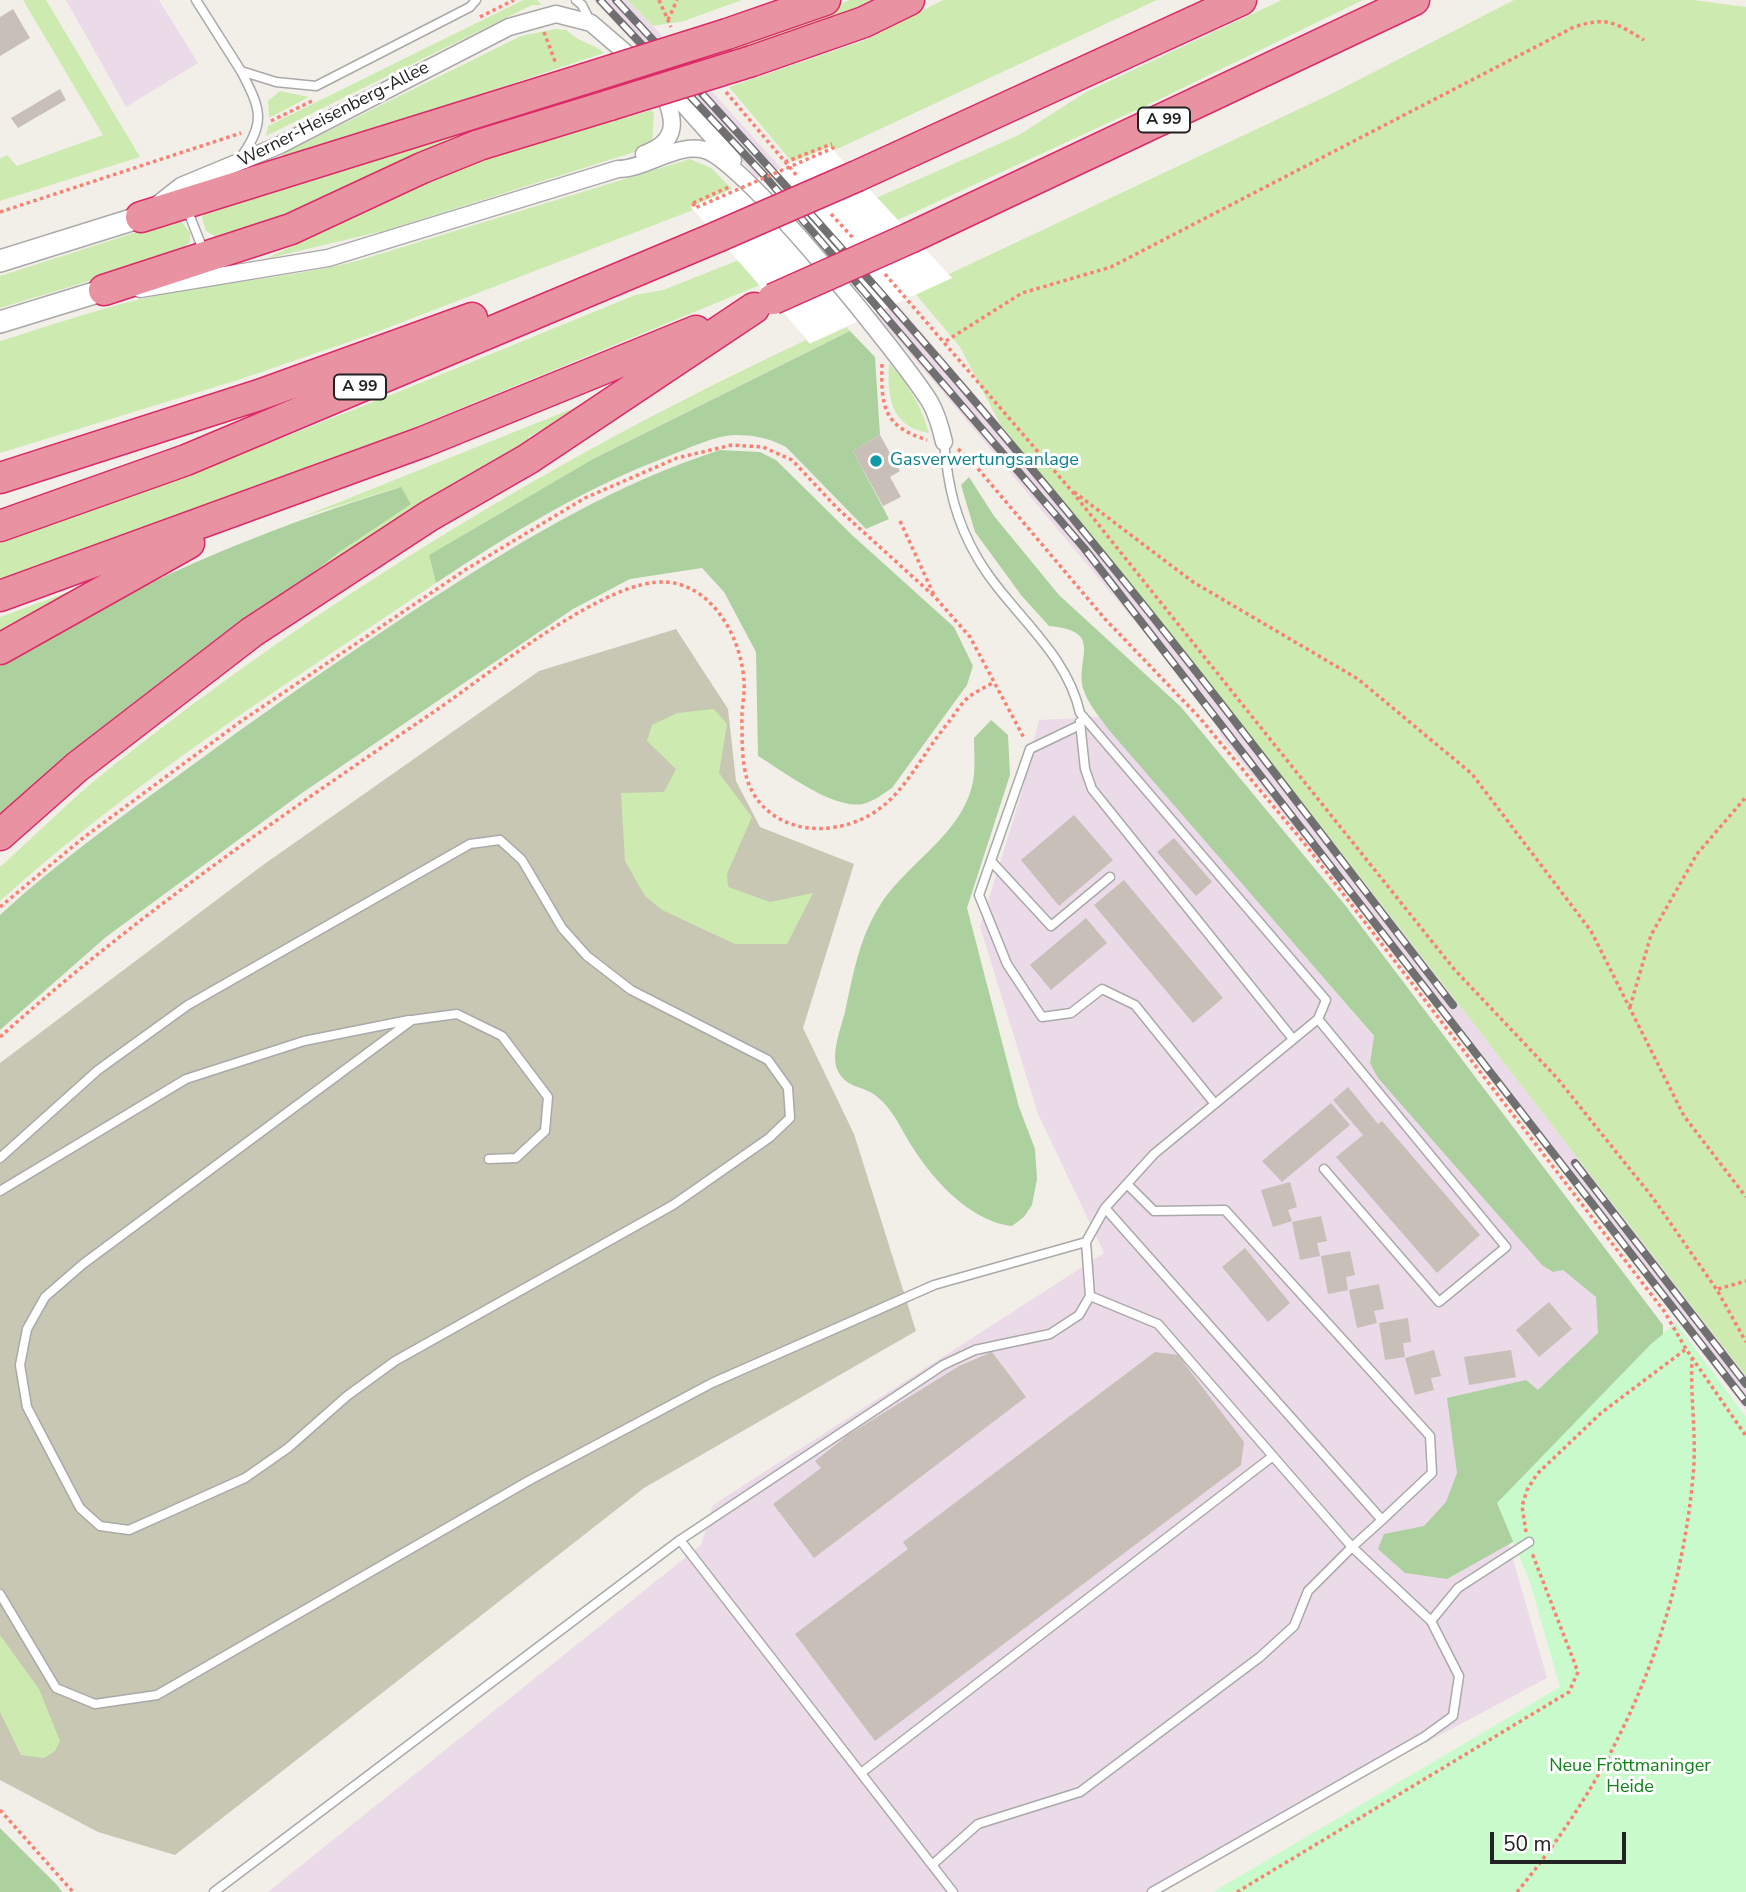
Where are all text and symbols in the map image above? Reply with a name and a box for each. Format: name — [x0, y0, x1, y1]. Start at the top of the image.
street label: Werner-Heisenberg-Allee — [235, 57, 433, 173]
road number: A 99 — [1138, 108, 1190, 132]
road number: A 99 — [334, 374, 386, 400]
place label: Gasverwertungsanlage — [890, 450, 1079, 472]
marker: Gasverwertungsanlage — [868, 453, 884, 469]
park label: Neue Fröttmaninger Heide — [1549, 1756, 1711, 1798]
scale bar — [1494, 1818, 1630, 1862]
text: 50 m — [1503, 1830, 1552, 1858]

